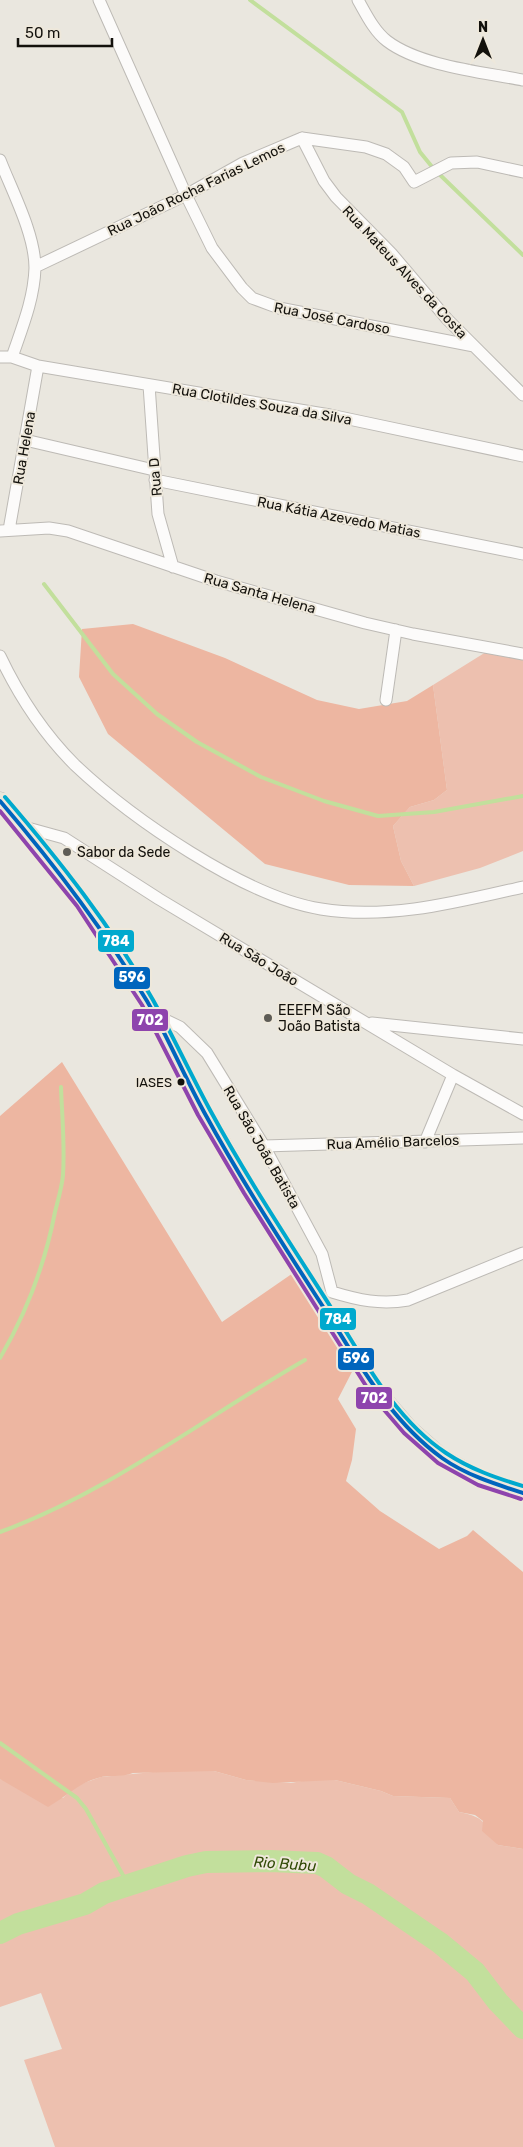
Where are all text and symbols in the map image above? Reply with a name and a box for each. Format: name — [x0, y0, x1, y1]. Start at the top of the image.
scale bar — [18, 15, 111, 47]
north arrow — [458, 15, 508, 65]
text: N — [478, 19, 488, 36]
text: 50 m — [25, 24, 60, 42]
street label: Rua João Rocha Farias Lemos — [105, 139, 288, 240]
street label: Rua Mateus Alves da Costa — [339, 202, 471, 342]
street label: Rua José Cardoso — [272, 299, 391, 338]
street label: Rua Clotildes Souza da Silva — [171, 380, 353, 429]
street label: Rua Helena — [10, 410, 39, 486]
street label: Rua D — [145, 457, 166, 497]
street label: Rua Kátia Azevedo Matias — [256, 493, 422, 542]
street label: Rua Santa Helena — [202, 569, 318, 618]
place label: Sabor da Sede — [77, 844, 171, 861]
marker: Sabor da Sede — [61, 846, 73, 858]
line badge: 784 — [97, 929, 135, 953]
street label: Rua São João — [216, 929, 301, 990]
text: 784 — [102, 933, 130, 950]
line badge: 596 — [113, 966, 151, 990]
text: 596 — [118, 969, 146, 986]
place label: EEEFM São João Batista — [278, 1002, 360, 1035]
line badge: 702 — [131, 1008, 169, 1032]
text: 702 — [137, 1012, 163, 1029]
marker: EEEFM São João Batista — [262, 1012, 274, 1024]
place label: IASES — [136, 1075, 172, 1090]
marker: IASES — [176, 1077, 186, 1087]
street label: Rua São João Batista — [219, 1083, 304, 1212]
street label: Rua Amélio Barcelos — [326, 1132, 460, 1153]
line badge: 784 — [319, 1307, 357, 1331]
text: 784 — [324, 1311, 352, 1328]
line badge: 596 — [337, 1347, 375, 1371]
text: 596 — [342, 1350, 370, 1367]
line badge: 702 — [355, 1386, 393, 1410]
text: 702 — [361, 1390, 387, 1407]
water label: Rio Bubu — [253, 1853, 317, 1875]

